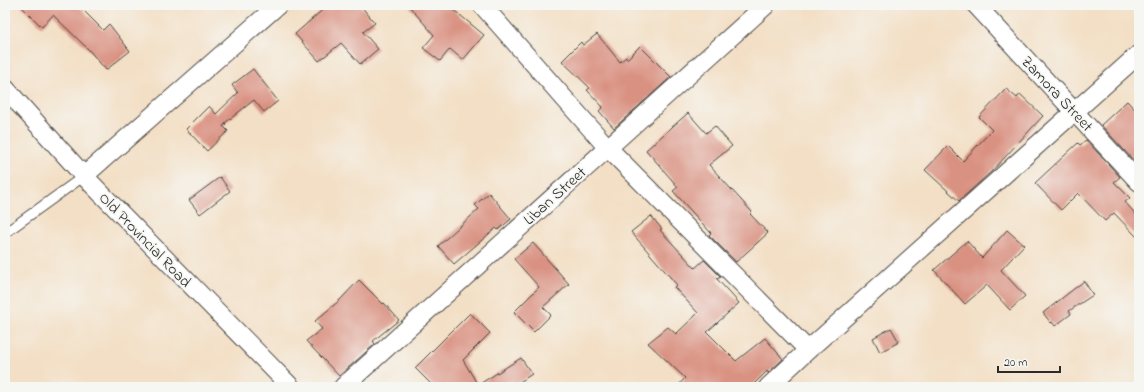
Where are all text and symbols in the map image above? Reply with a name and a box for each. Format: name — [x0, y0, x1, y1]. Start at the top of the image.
street label: Zamora Street — [1015, 51, 1099, 138]
street label: Liban Street — [518, 161, 593, 232]
street label: Old Provincial Road — [93, 187, 197, 294]
scale bar — [998, 348, 1060, 374]
text: 20 m — [1004, 354, 1027, 372]

